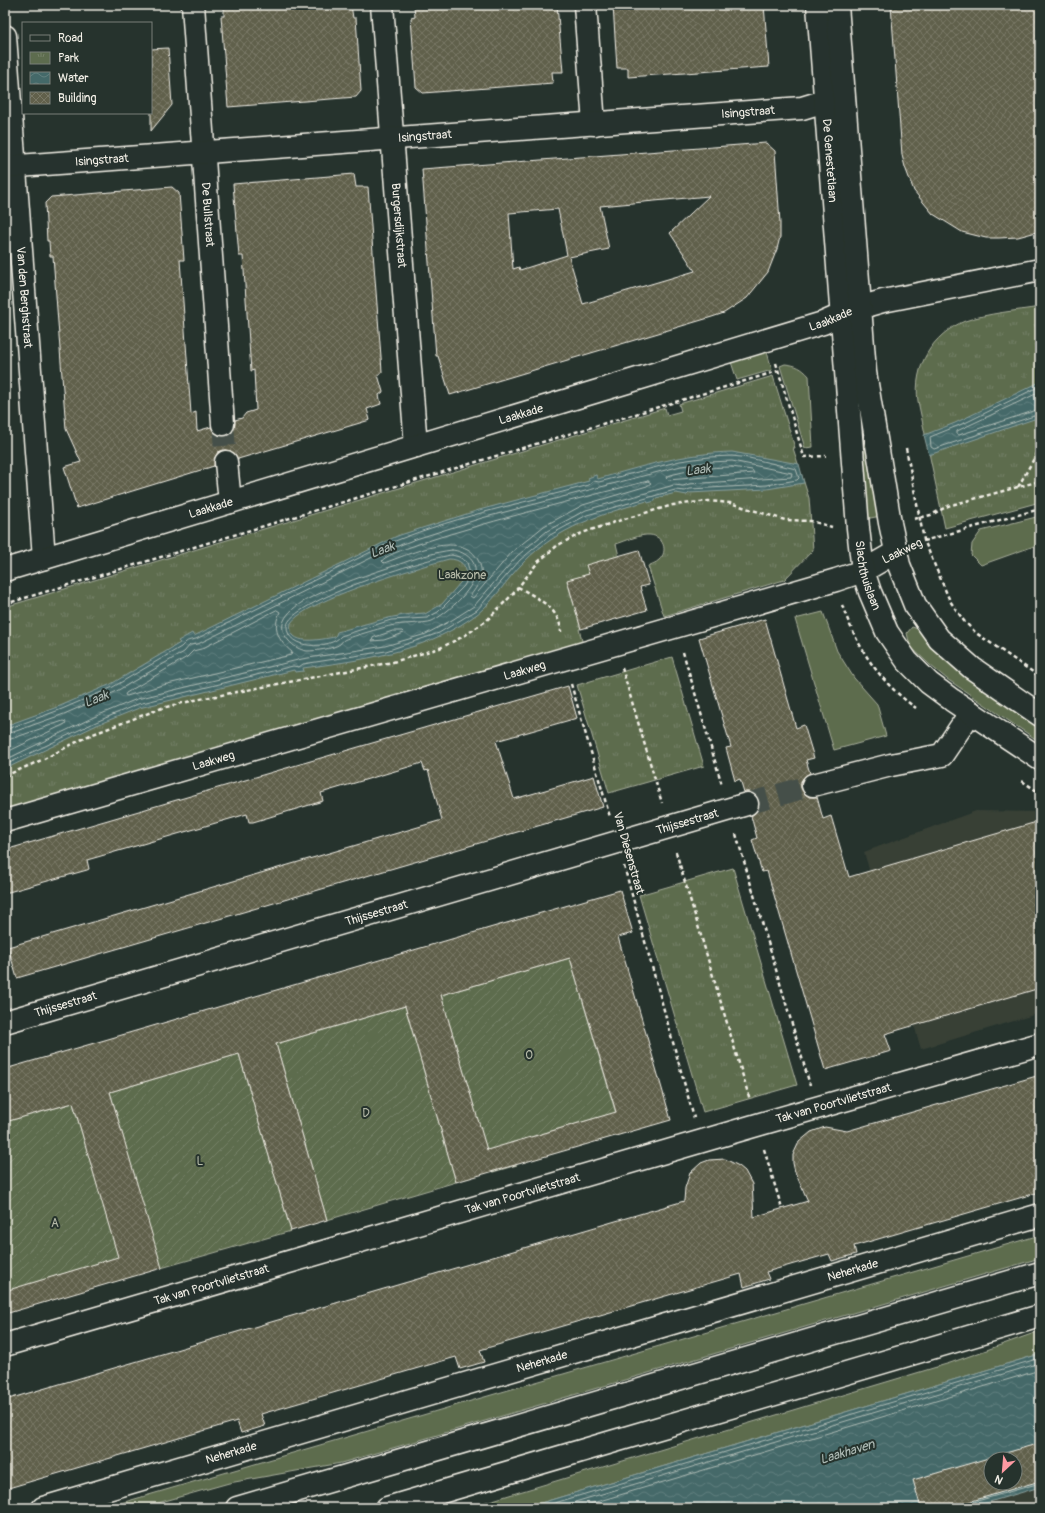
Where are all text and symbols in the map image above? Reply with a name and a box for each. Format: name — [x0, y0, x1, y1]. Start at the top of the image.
legend — [22, 22, 152, 114]
text: Road — [58, 31, 83, 46]
text: Park — [58, 51, 79, 66]
text: Water — [58, 71, 89, 86]
text: Building — [58, 91, 97, 106]
street label: Isingstraat — [721, 103, 776, 122]
street label: De Genestetlaan — [819, 118, 840, 203]
street label: Isingstraat — [397, 127, 452, 146]
street label: Isingstraat — [74, 151, 129, 170]
street label: De Bullstraat — [198, 182, 217, 248]
street label: Burgersdijkstraat — [388, 182, 409, 269]
street label: Van den Berghstraat — [13, 246, 35, 349]
street label: Laakkade — [807, 304, 855, 335]
street label: Laakkade — [497, 401, 545, 428]
water label: Laak — [685, 460, 713, 479]
street label: Laakkade — [187, 495, 235, 522]
street label: Laakweg — [880, 535, 925, 568]
water label: Laak — [368, 537, 398, 562]
street label: Slachthuislaan — [852, 540, 884, 613]
park label: Laakzone — [438, 568, 486, 583]
street label: Laakweg — [502, 658, 547, 684]
water label: Laak — [82, 686, 112, 711]
street label: Laakweg — [191, 748, 236, 774]
street label: Thijssestraat — [654, 806, 720, 838]
street label: Van Diesenstraat — [610, 810, 648, 896]
street label: Thijssestraat — [343, 897, 410, 930]
street label: Thijssestraat — [33, 988, 99, 1021]
park label: O — [525, 1048, 533, 1063]
street label: Tak van Poortvlietstraat — [774, 1080, 893, 1127]
park label: D — [362, 1106, 370, 1121]
park label: L — [197, 1154, 204, 1169]
street label: Tak van Poortvlietstraat — [463, 1170, 582, 1218]
park label: A — [51, 1216, 59, 1231]
street label: Neherkade — [826, 1256, 880, 1285]
street label: Tak van Poortvlietstraat — [152, 1261, 271, 1309]
street label: Neherkade — [515, 1347, 569, 1376]
water label: Laakhaven — [818, 1436, 877, 1468]
street label: Neherkade — [204, 1439, 259, 1468]
north arrow — [983, 1451, 1023, 1491]
text: N — [992, 1472, 1005, 1487]

